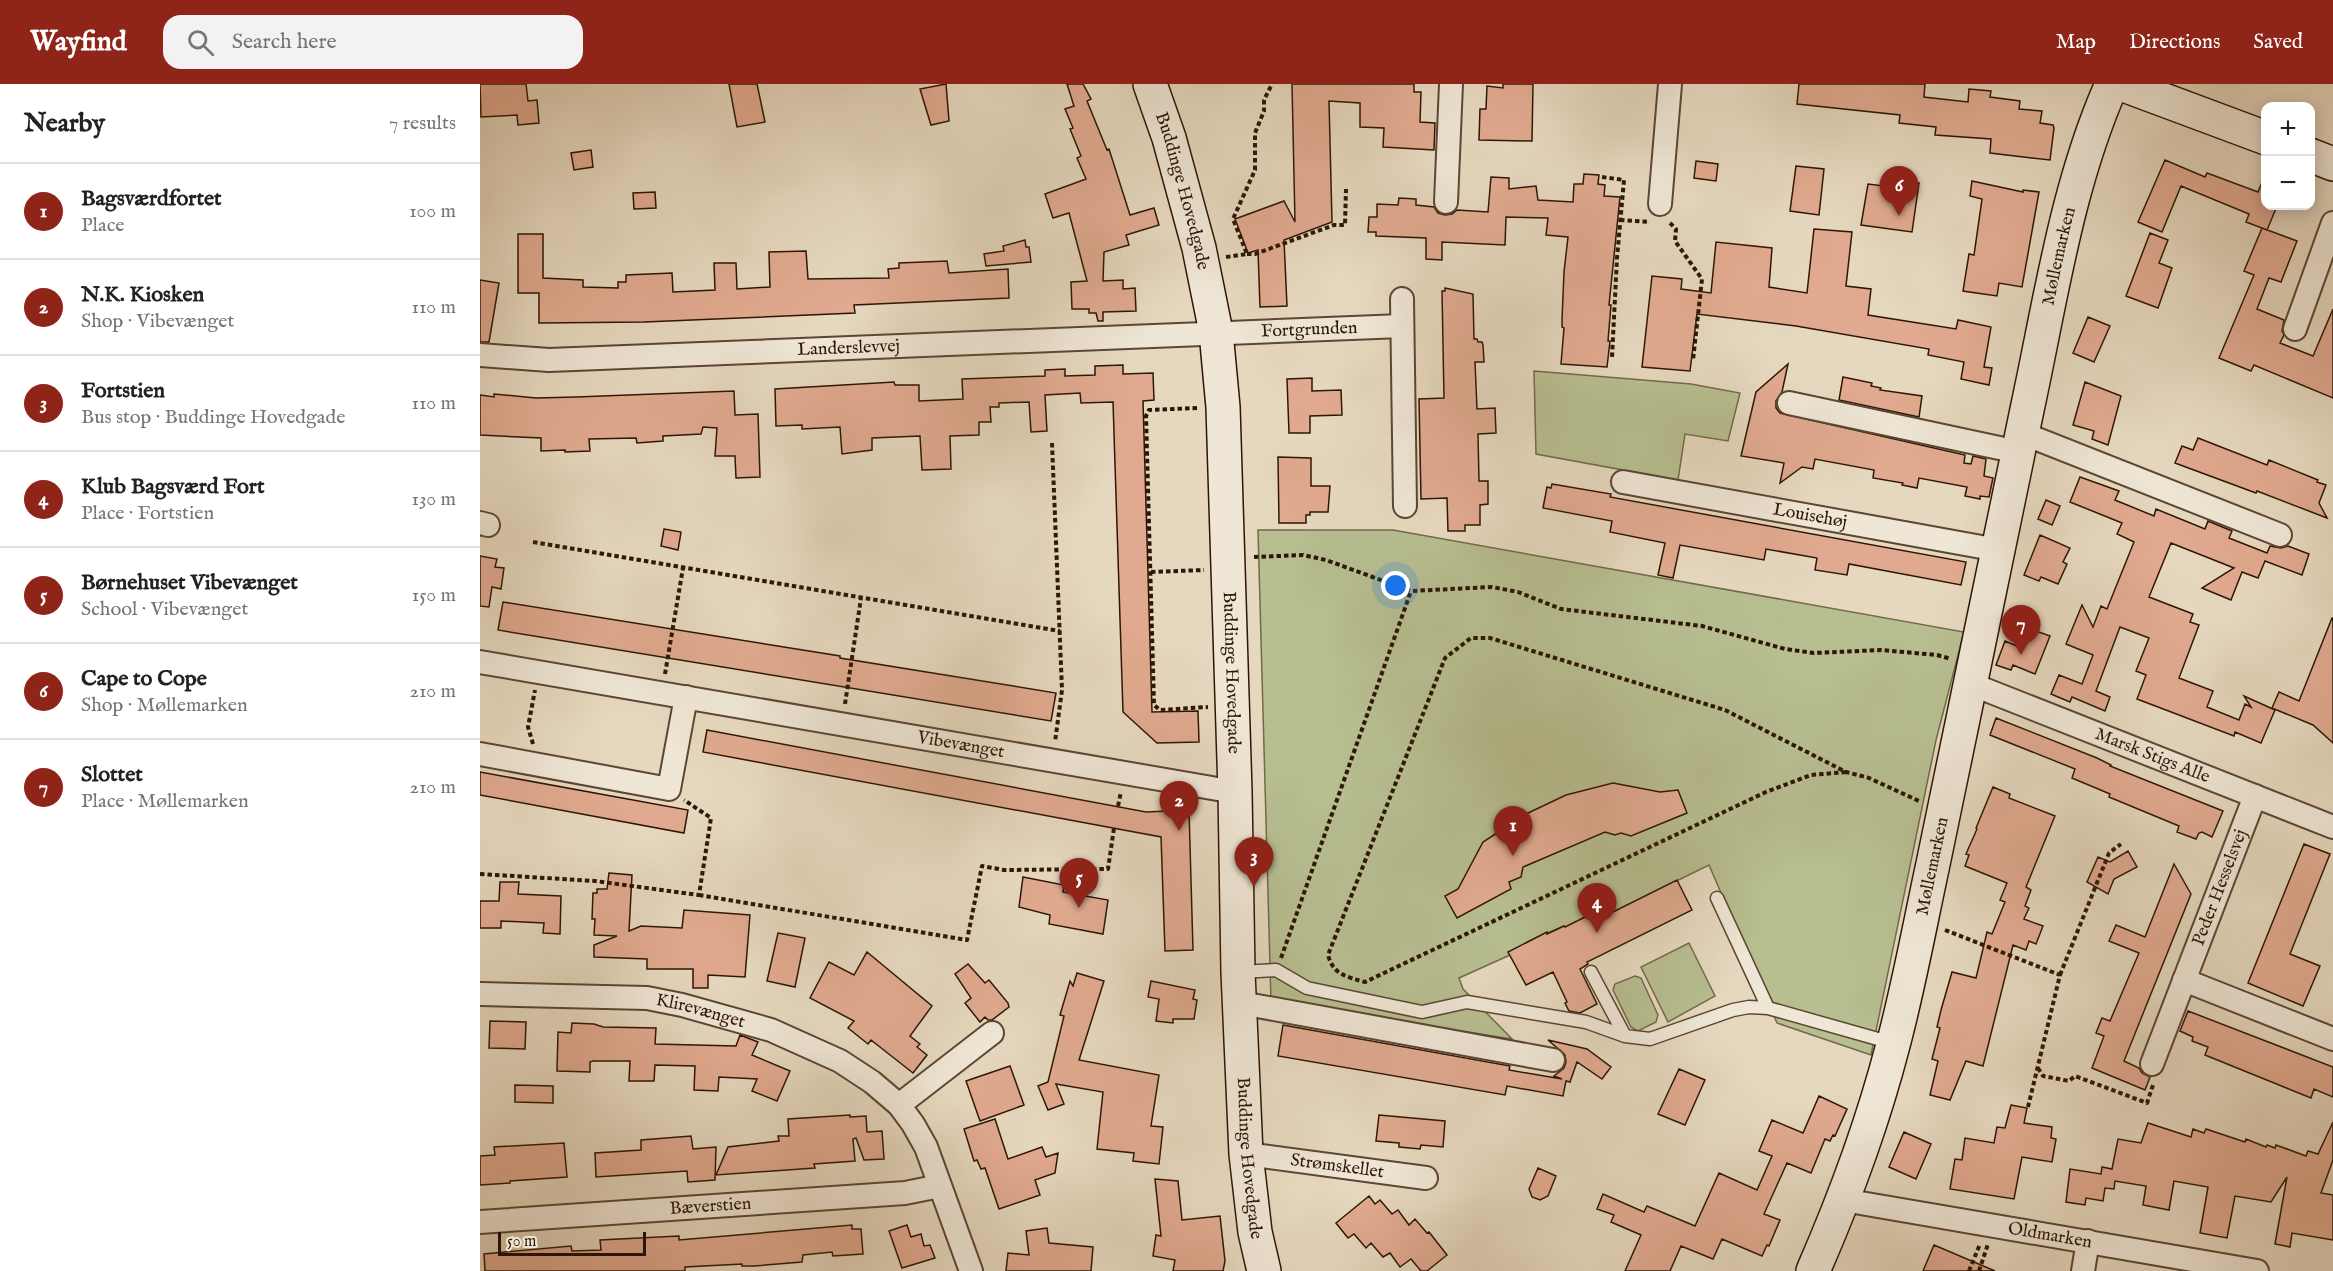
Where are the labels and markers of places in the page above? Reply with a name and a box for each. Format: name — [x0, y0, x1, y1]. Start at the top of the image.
pin: 6 — [1880, 166, 1918, 216]
pin: 7 — [2002, 606, 2040, 655]
pin: 2 — [1160, 782, 1198, 831]
pin: 1 — [1494, 806, 1532, 856]
pin: 3 — [1234, 838, 1274, 887]
pin: 5 — [1060, 858, 1098, 908]
pin: 4 — [1578, 884, 1616, 933]

